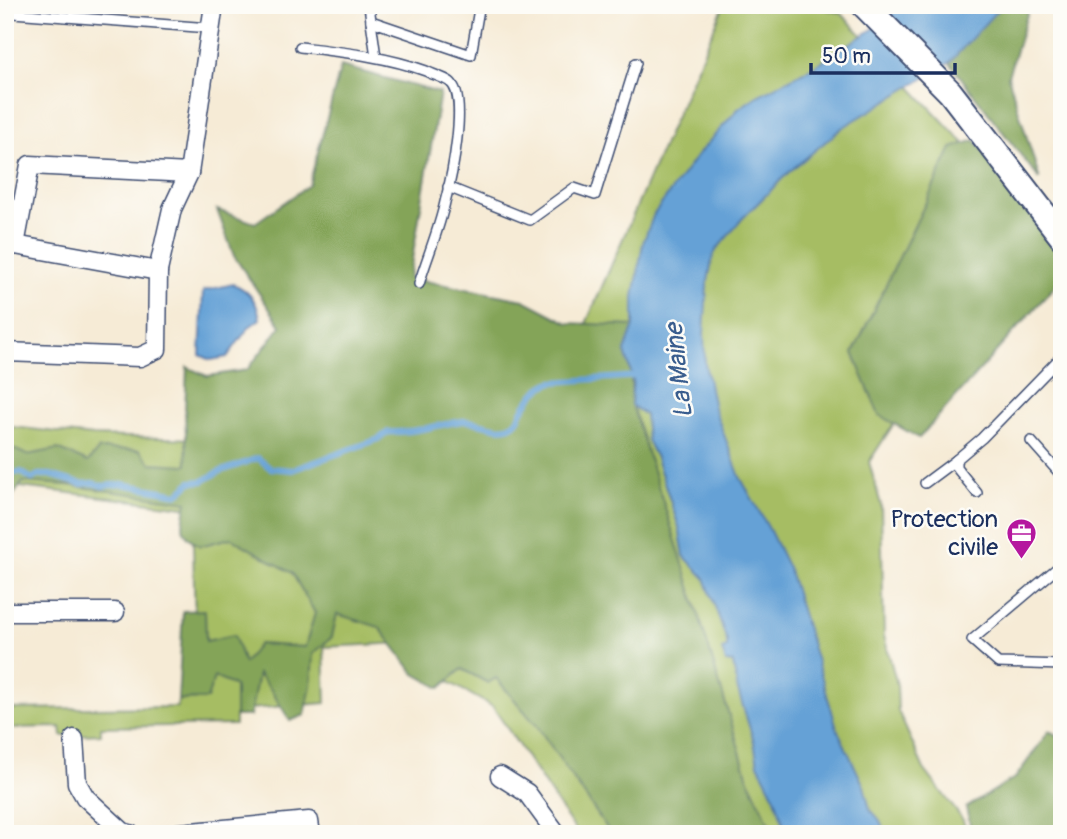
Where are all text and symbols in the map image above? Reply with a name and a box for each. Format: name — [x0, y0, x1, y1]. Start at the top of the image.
scale bar — [811, 32, 955, 76]
text: 50 m — [822, 43, 871, 70]
water label: La Maine — [658, 320, 700, 420]
place label: Protection civile — [890, 505, 998, 562]
office icon: Protection civile — [1004, 516, 1038, 560]

